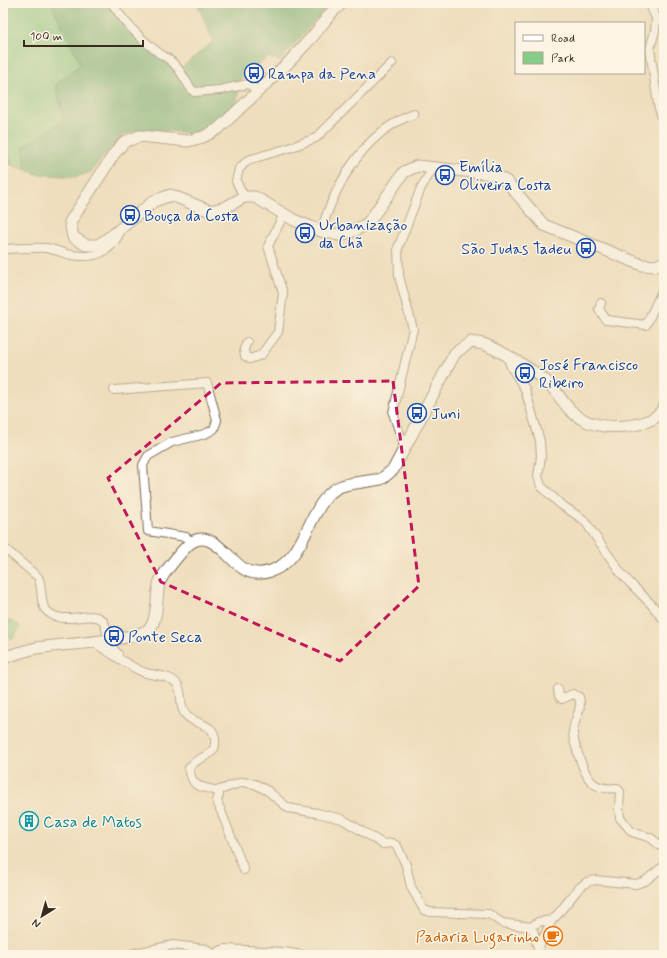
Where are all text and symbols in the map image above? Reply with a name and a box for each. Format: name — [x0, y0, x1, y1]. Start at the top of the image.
scale bar — [24, 22, 143, 48]
legend — [515, 22, 645, 74]
text: 100 m — [30, 29, 62, 45]
text: Road — [551, 31, 575, 47]
text: Park — [551, 51, 575, 67]
bus stop icon: Rampa da Pena — [243, 62, 265, 84]
place label: Rampa da Pena — [268, 64, 376, 85]
place label: Emília Oliveira Costa — [459, 157, 552, 196]
bus stop icon: Emília Oliveira Costa — [434, 164, 456, 186]
bus stop icon: Bouça da Costa — [119, 204, 141, 226]
place label: Bouça da Costa — [144, 206, 240, 227]
place label: Urbanização da Chã — [319, 215, 407, 254]
bus stop icon: Urbanização da Chã — [294, 222, 316, 244]
bus stop icon: São Judas Tadeu — [575, 237, 597, 259]
place label: São Judas Tadeu — [461, 239, 572, 260]
place label: José Francisco Ribeiro — [539, 355, 638, 394]
bus stop icon: José Francisco Ribeiro — [514, 362, 536, 384]
bus stop icon: Juni — [406, 402, 428, 424]
place label: Juni — [431, 404, 461, 425]
bus stop icon: Ponte Seca — [103, 625, 125, 647]
place label: Ponte Seca — [128, 627, 202, 648]
building icon: Casa de Matos — [18, 810, 40, 832]
place label: Casa de Matos — [43, 812, 142, 833]
north arrow — [22, 896, 62, 936]
text: N — [29, 915, 44, 931]
cafe icon: Padaria Lugarinho — [542, 925, 564, 947]
place label: Padaria Lugarinho — [416, 927, 539, 949]

